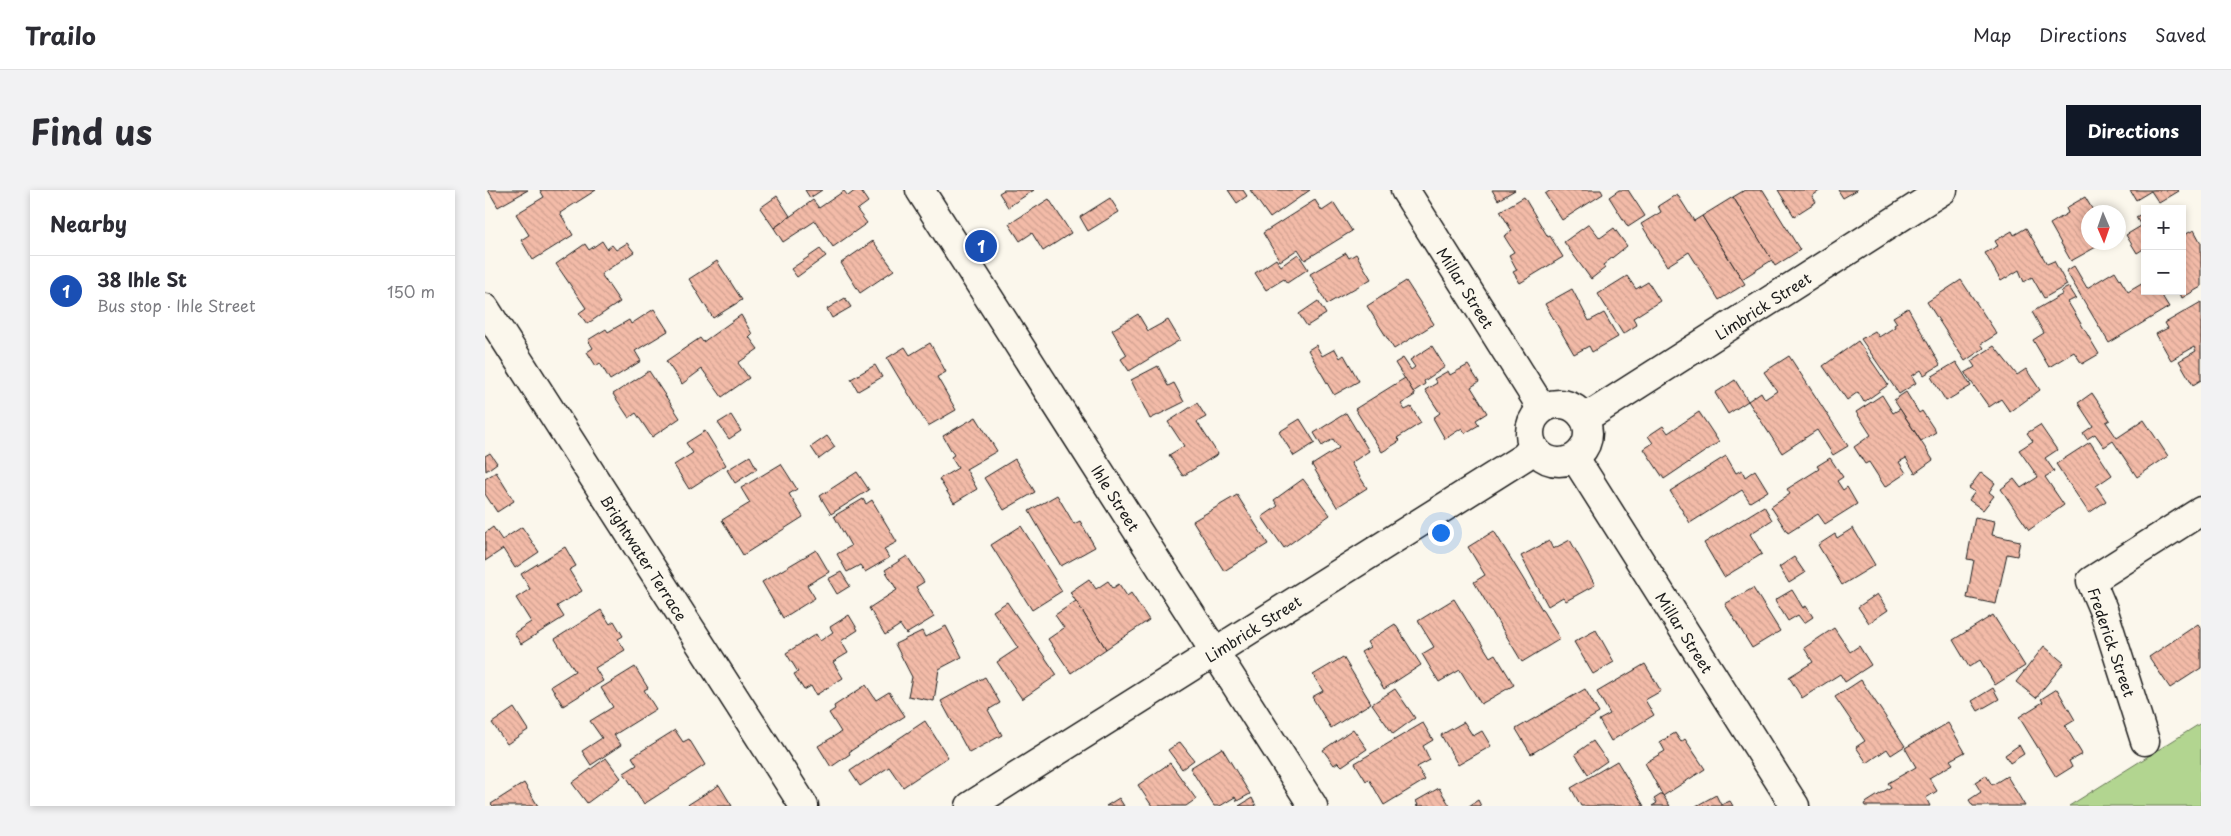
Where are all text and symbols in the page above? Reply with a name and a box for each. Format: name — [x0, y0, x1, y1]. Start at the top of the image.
text: Trailo — [25, 17, 96, 53]
text: Map — [1973, 21, 2011, 48]
text: Directions — [2039, 21, 2127, 48]
text: Saved — [2155, 21, 2206, 48]
text: Find us — [30, 104, 152, 157]
button: Directions — [2066, 105, 2201, 156]
north arrow — [2081, 205, 2126, 250]
map controls — [2141, 205, 2186, 295]
button: + — [2141, 205, 2186, 250]
text: Nearby — [50, 207, 127, 239]
pin: 1 — [965, 227, 997, 265]
street label: Millar Street — [1432, 242, 1500, 332]
button: − — [2141, 250, 2186, 295]
text: 38 Ihle St — [97, 265, 187, 293]
street label: Limbrick Street — [1710, 266, 1815, 344]
text: 1 — [62, 279, 70, 303]
text: 150 m — [387, 279, 435, 303]
text: Bus stop · Ihle Street — [97, 293, 256, 317]
street label: Ihle Street — [1087, 460, 1146, 535]
street label: Brightwater Terrace — [596, 490, 694, 625]
your location — [1428, 520, 1454, 546]
street label: Frederick Street — [2082, 584, 2142, 700]
street label: Millar Street — [1651, 587, 1719, 677]
street label: Limbrick Street — [1200, 589, 1305, 667]

